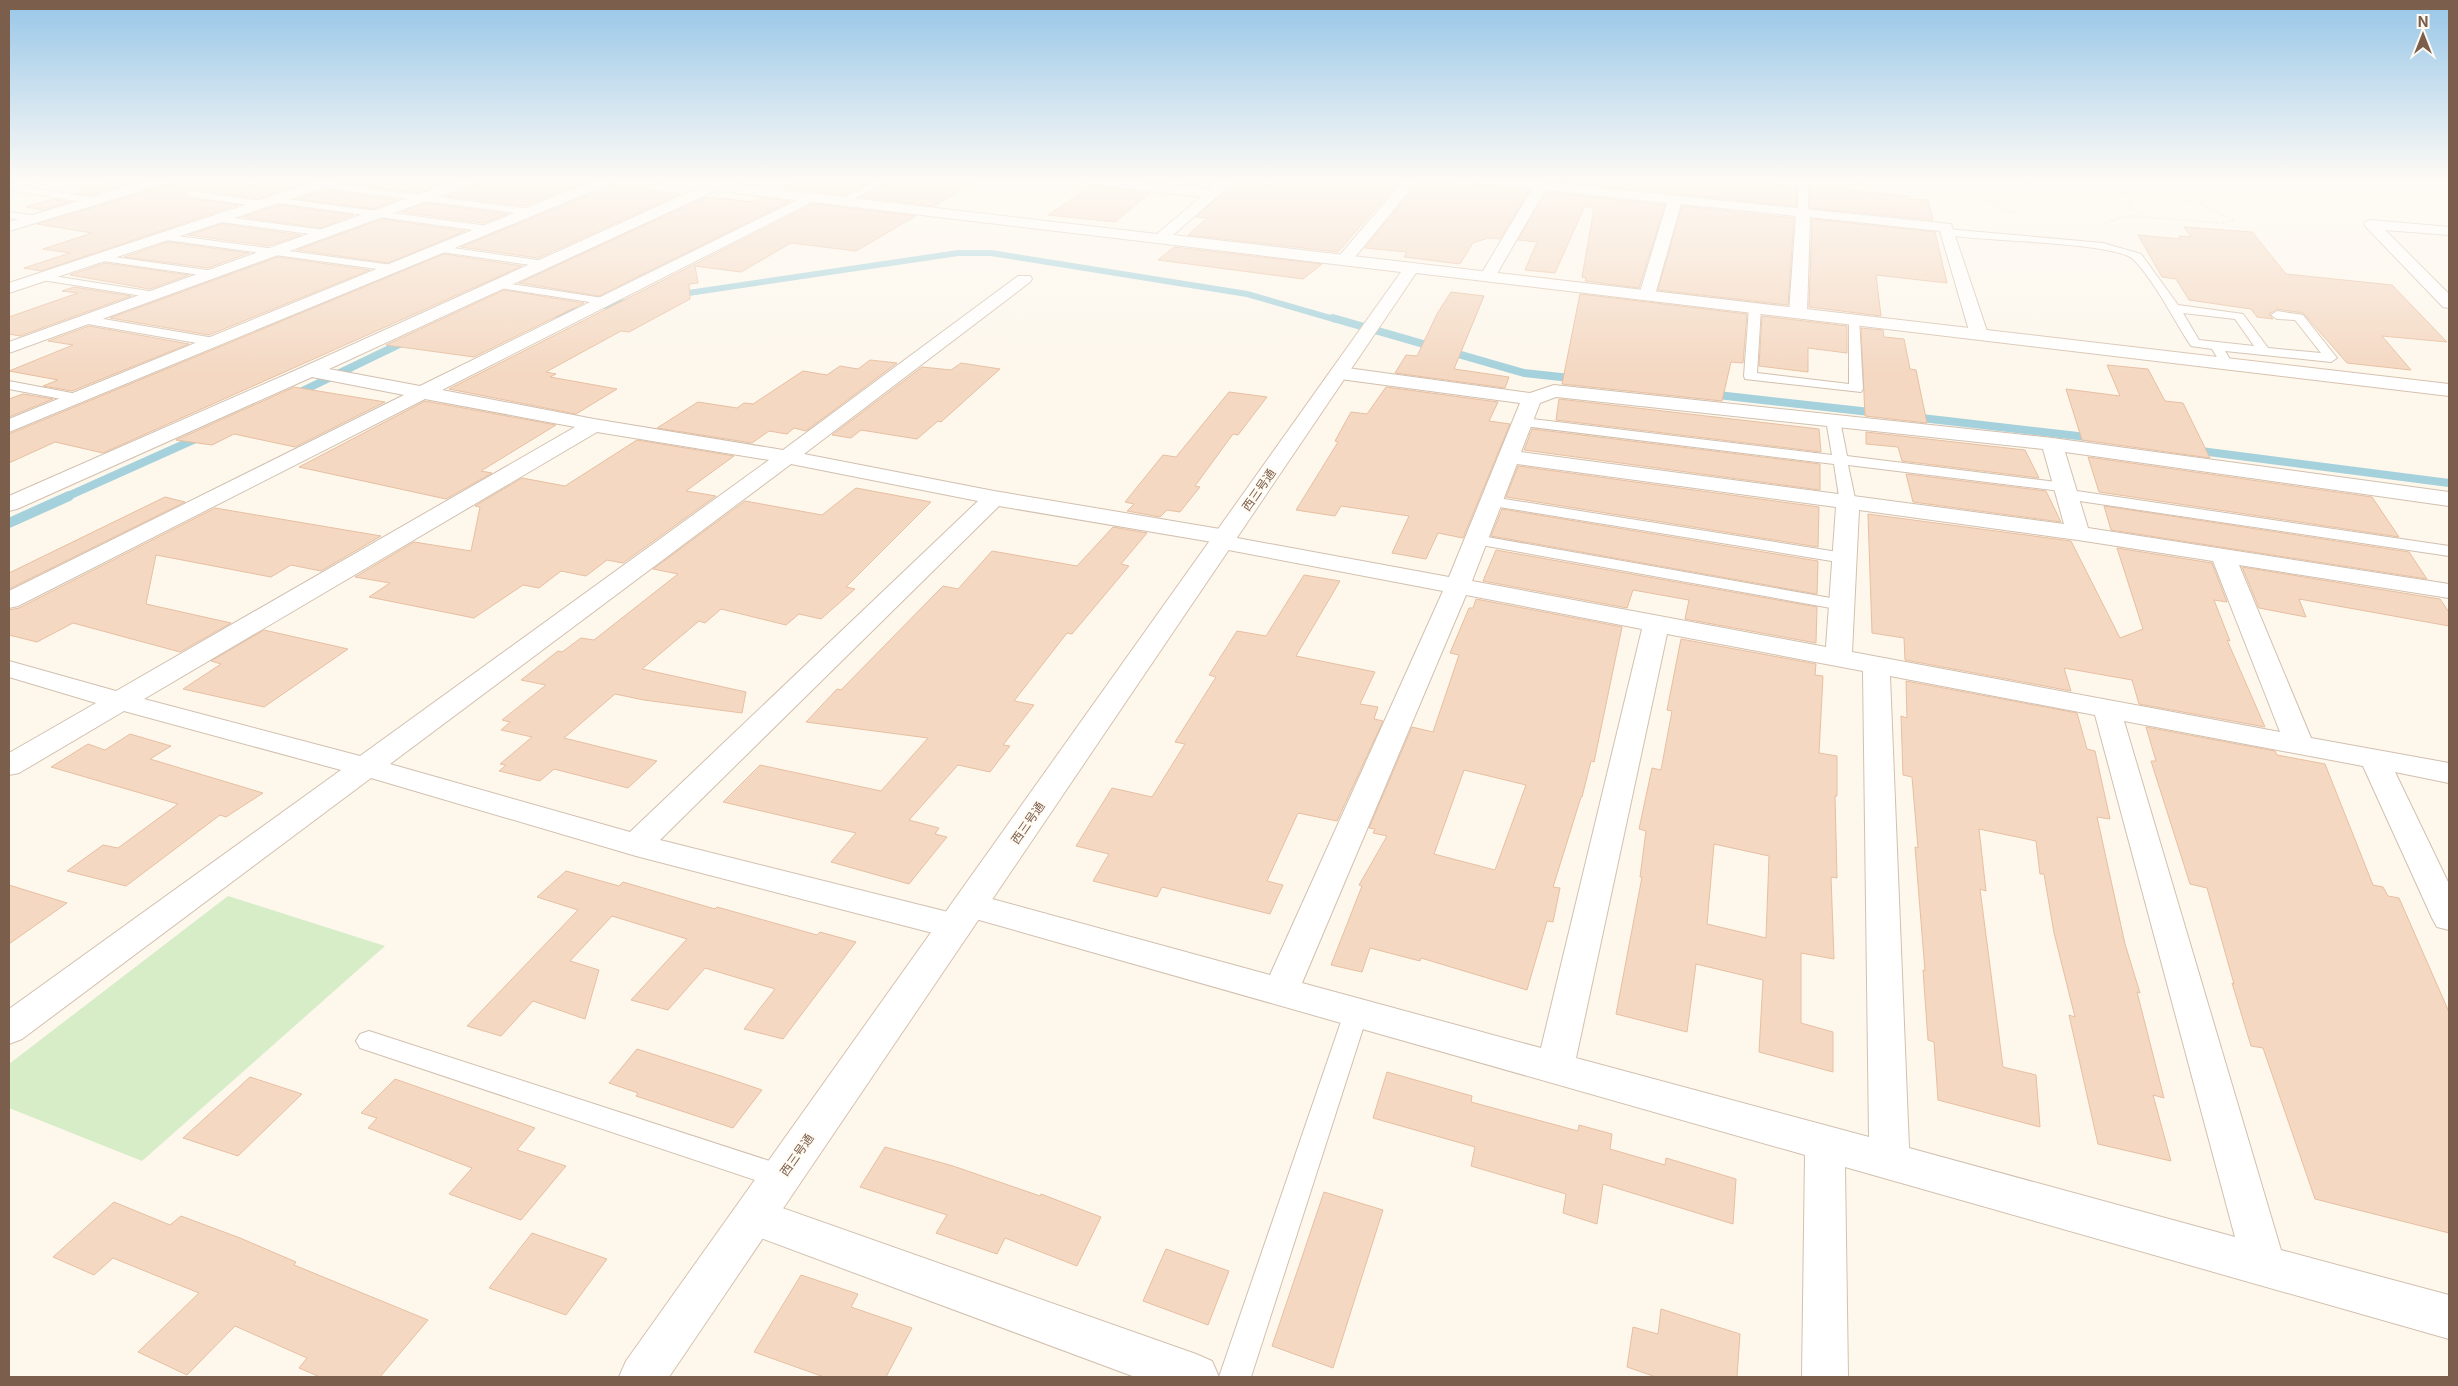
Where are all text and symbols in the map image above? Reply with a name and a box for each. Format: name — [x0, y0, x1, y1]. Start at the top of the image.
north arrow — [2398, 10, 2448, 60]
text: N — [2418, 13, 2428, 30]
street label: 西三号通 — [1239, 466, 1279, 514]
street label: 西三号通 — [1008, 799, 1048, 847]
street label: 西三号通 — [777, 1131, 817, 1179]

